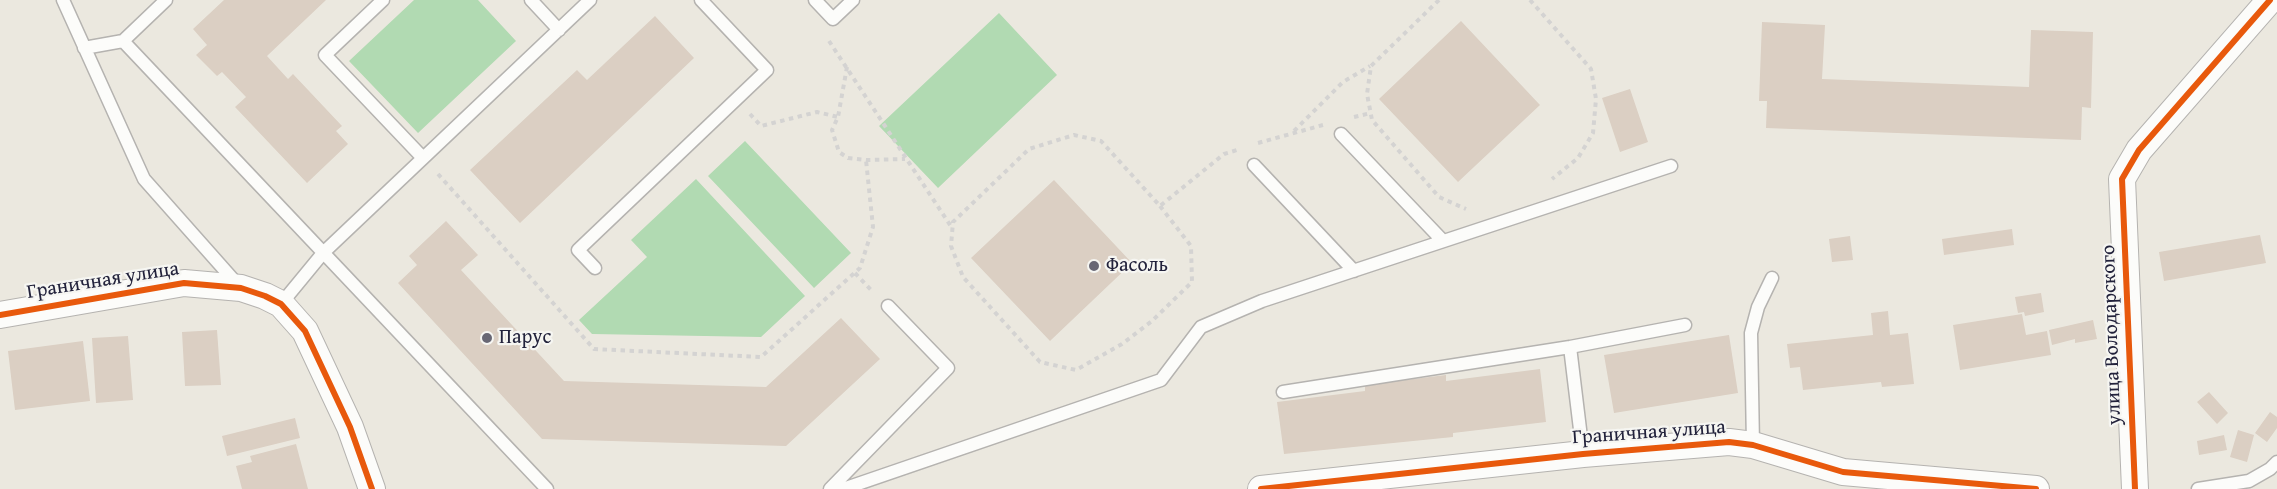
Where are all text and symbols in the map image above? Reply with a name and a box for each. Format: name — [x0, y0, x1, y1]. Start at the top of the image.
street label: улица Володарского — [2097, 244, 2127, 426]
place label: Фасоль — [1106, 254, 1168, 278]
street label: Граничная улица — [25, 257, 181, 305]
marker: Фасоль — [1087, 259, 1101, 273]
place label: Парус — [499, 326, 551, 350]
marker: Парус — [480, 331, 494, 345]
street label: Граничная улица — [1571, 416, 1727, 450]

